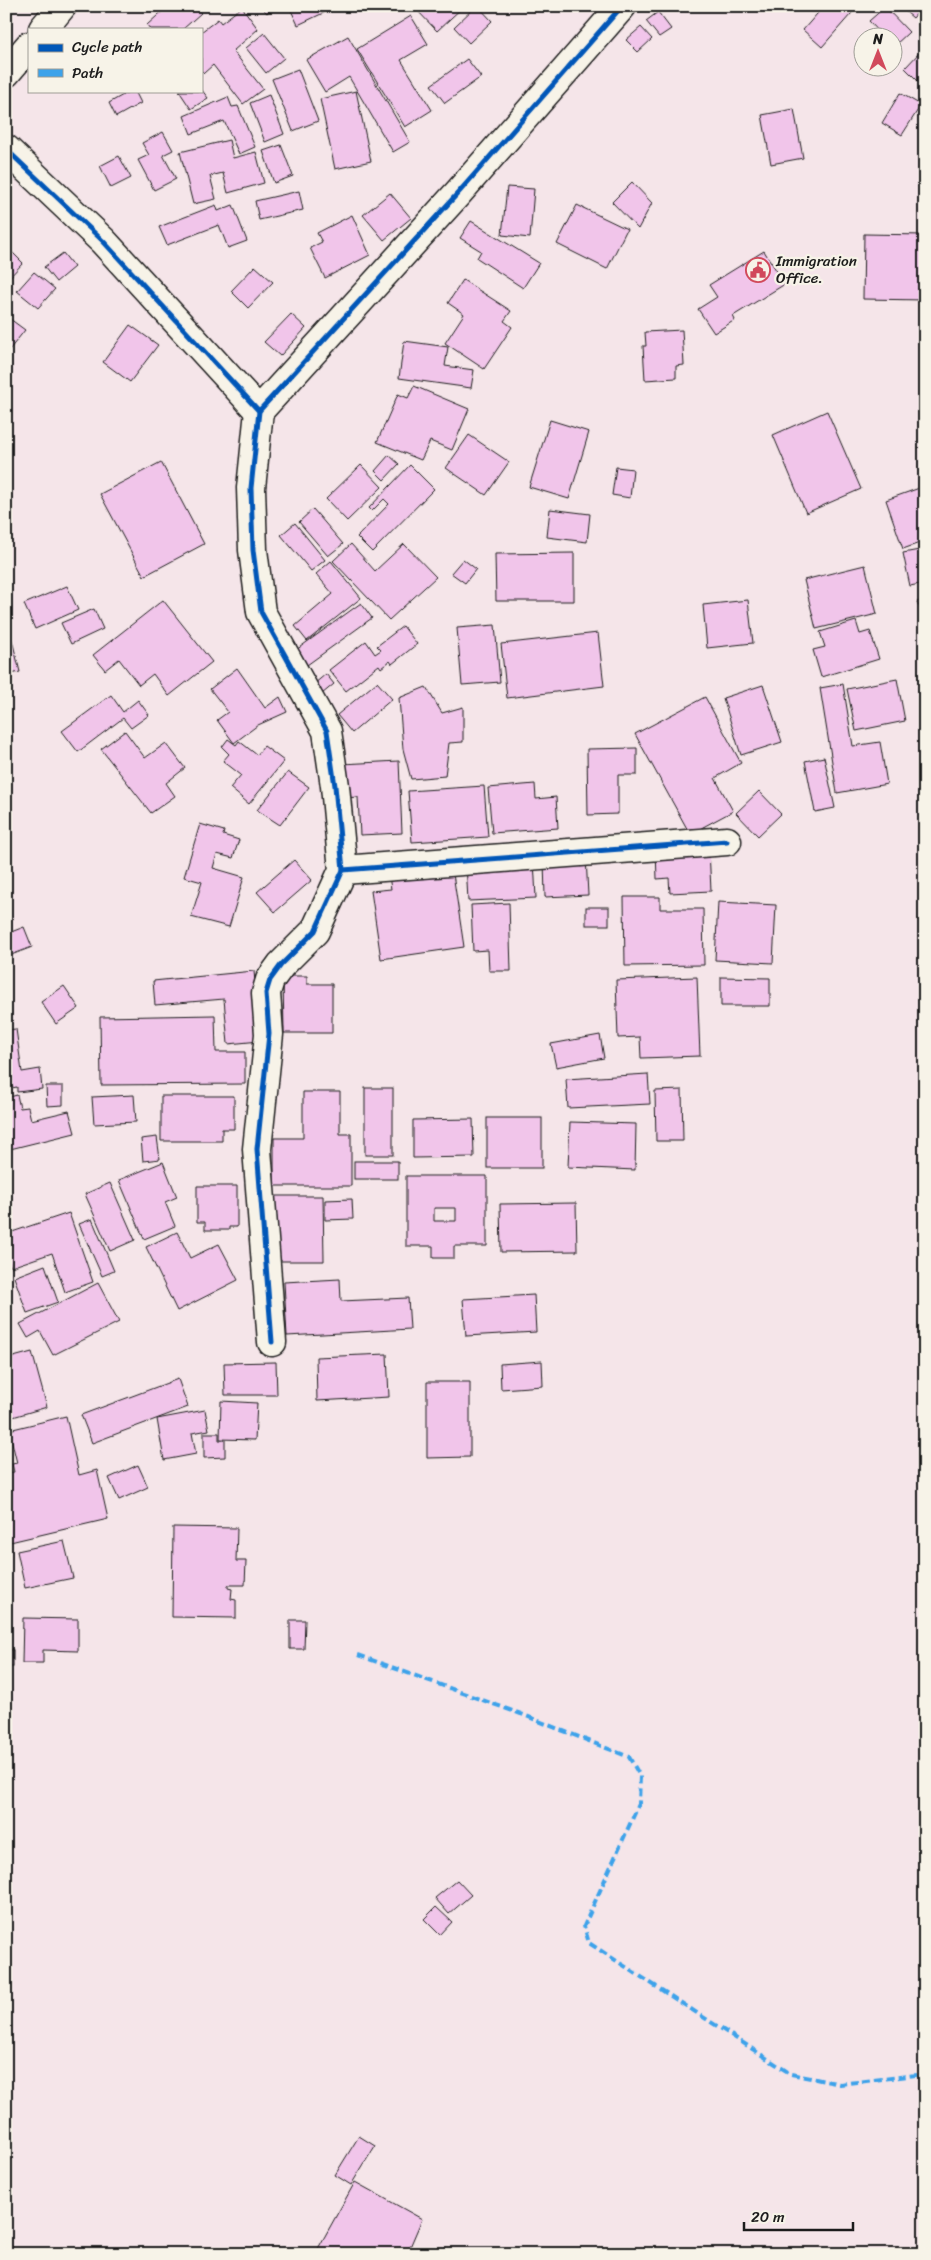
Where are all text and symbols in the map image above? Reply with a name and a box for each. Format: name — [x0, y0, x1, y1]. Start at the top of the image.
text: N — [872, 27, 883, 52]
legend — [28, 28, 202, 92]
north arrow — [854, 28, 904, 78]
text: Cycle path — [72, 34, 143, 60]
text: Path — [72, 60, 103, 86]
place label: Immigration Office. — [775, 248, 857, 291]
public building icon: Immigration Office. — [745, 257, 771, 283]
scale bar — [744, 2200, 852, 2232]
text: 20 m — [751, 2204, 785, 2230]

